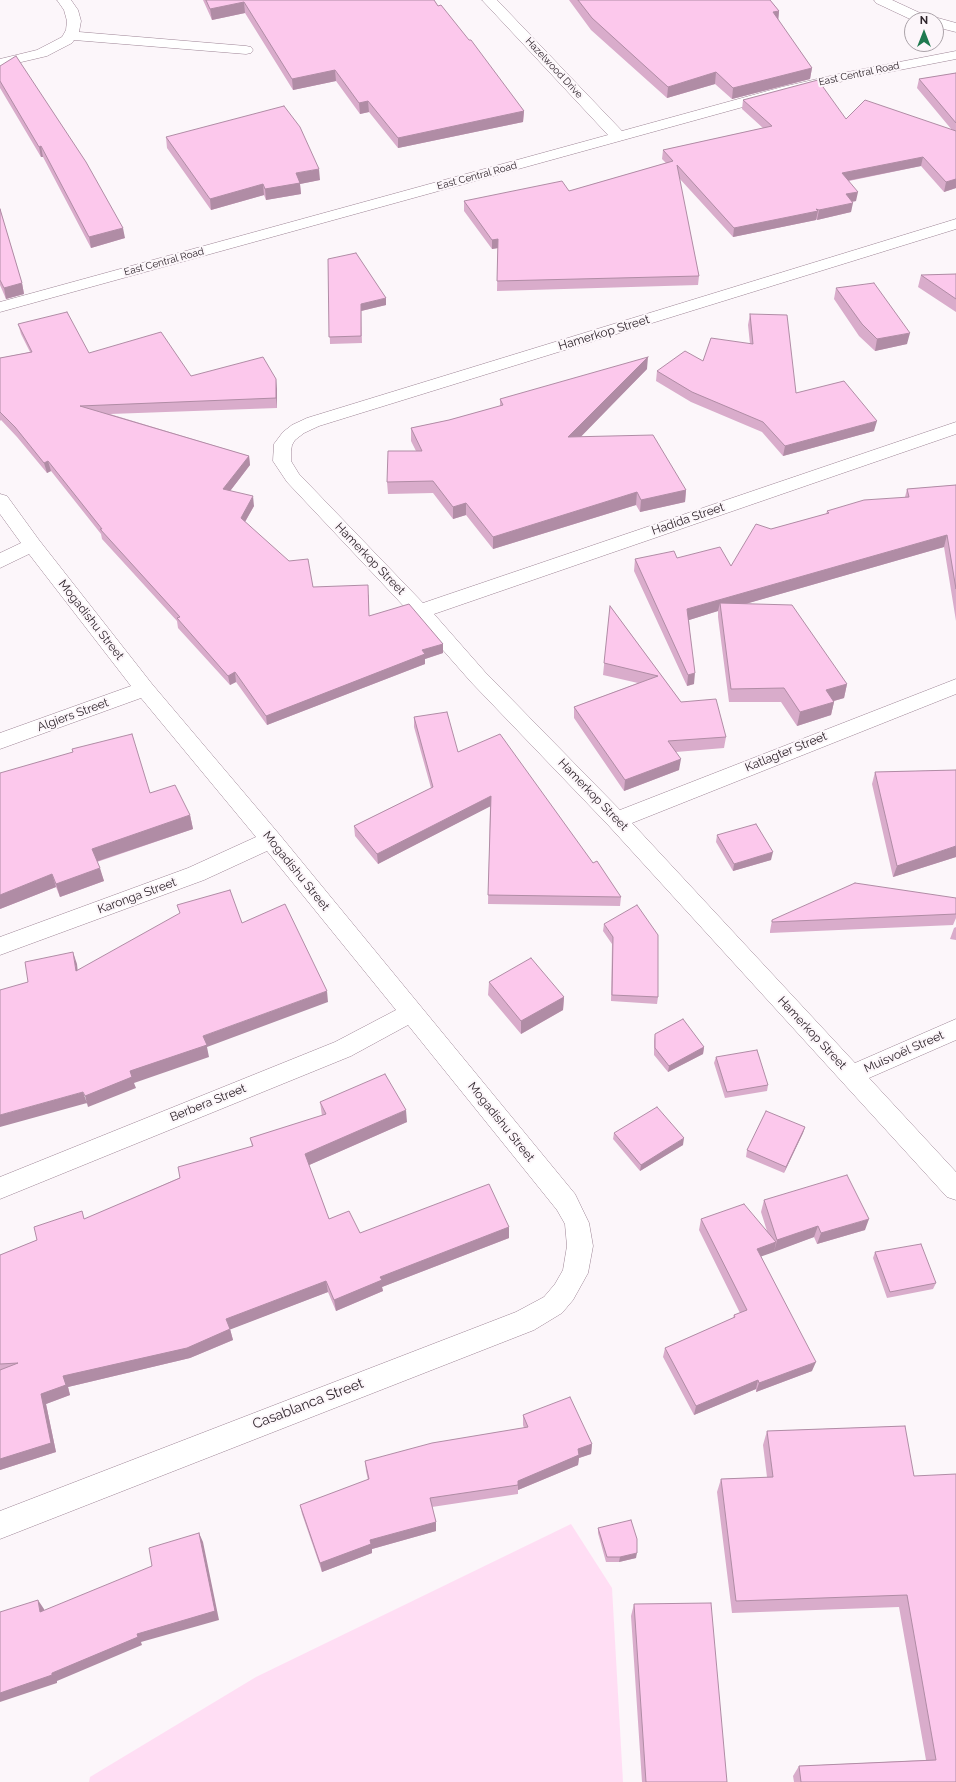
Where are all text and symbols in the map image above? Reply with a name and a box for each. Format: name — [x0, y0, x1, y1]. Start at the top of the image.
north arrow — [904, 12, 944, 52]
text: N — [920, 14, 928, 27]
street label: Hazelwood Drive — [523, 35, 585, 101]
street label: East Central Road — [818, 60, 900, 88]
street label: East Central Road — [436, 160, 518, 192]
street label: East Central Road — [123, 246, 205, 278]
street label: Hamerkop Street — [557, 312, 651, 354]
street label: Hadida Street — [650, 500, 726, 538]
street label: Hamerkop Street — [332, 520, 408, 598]
street label: Mogadishu Street — [55, 577, 127, 663]
street label: Algiers Street — [35, 695, 111, 735]
street label: Katlagter Street — [743, 729, 829, 775]
street label: Hamerkop Street — [555, 756, 631, 834]
street label: Mogadishu Street — [260, 828, 332, 914]
street label: Karonga Street — [96, 875, 178, 917]
street label: Hamerkop Street — [775, 994, 849, 1072]
street label: Muisvoël Street — [862, 1028, 946, 1076]
street label: Mogadishu Street — [465, 1079, 537, 1165]
street label: Berbera Street — [168, 1081, 248, 1125]
street label: Casablanca Street — [250, 1375, 366, 1433]

